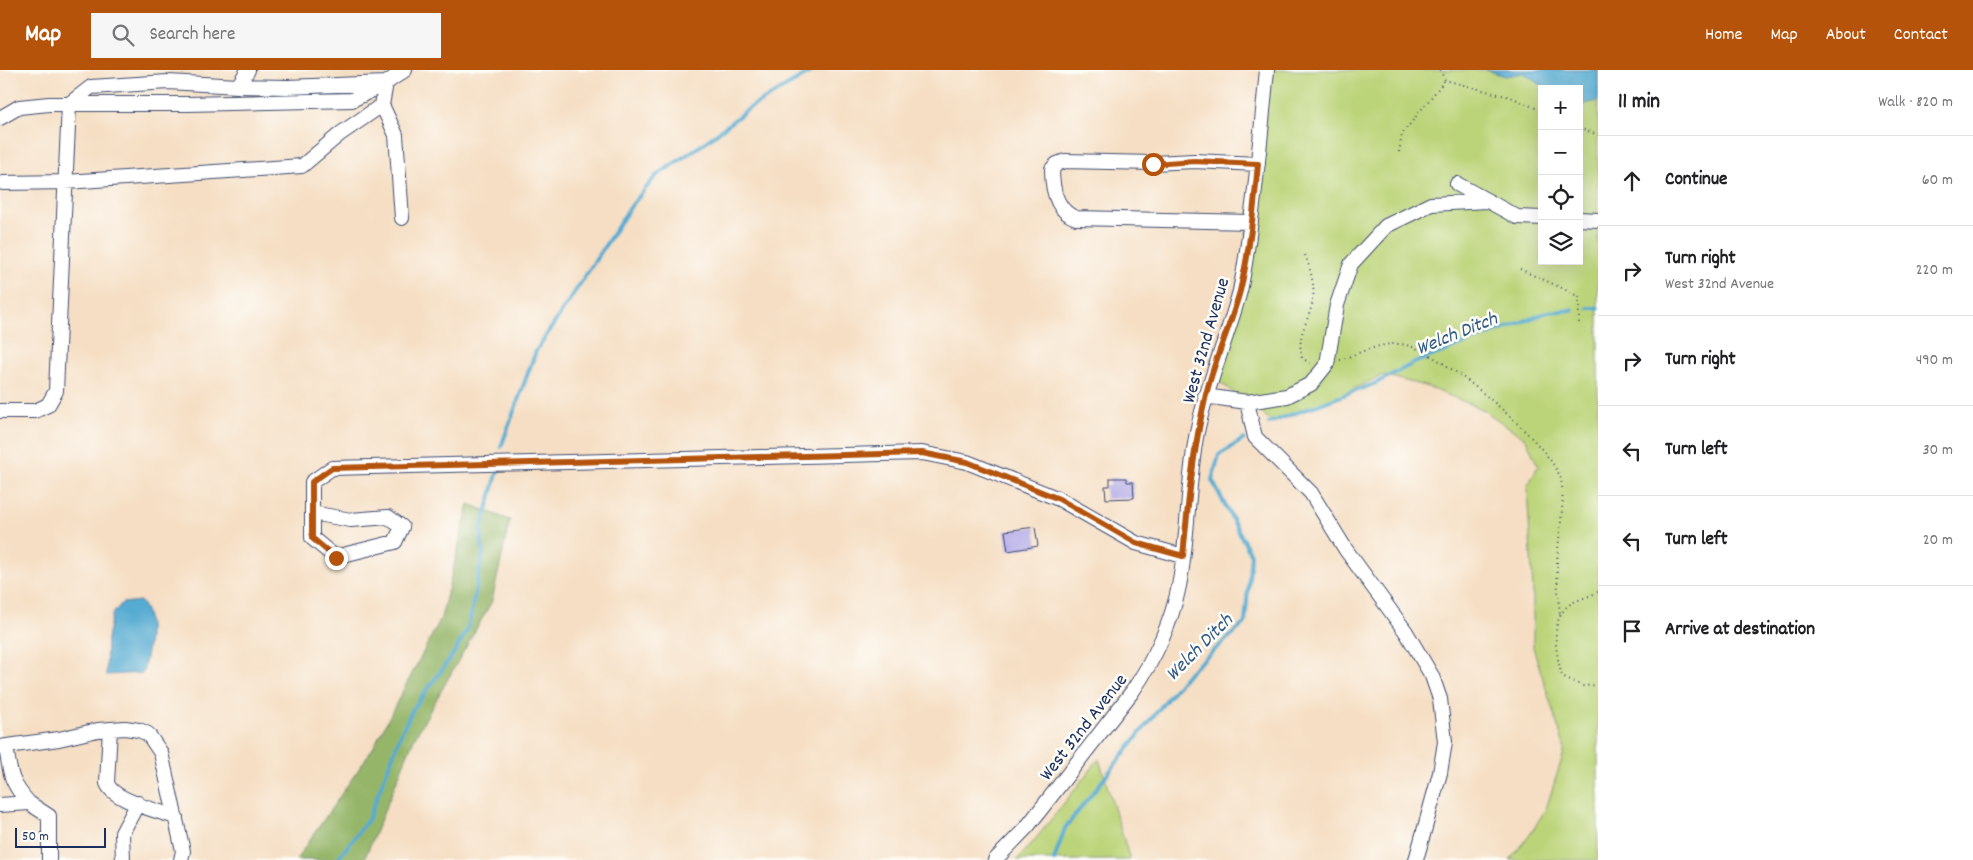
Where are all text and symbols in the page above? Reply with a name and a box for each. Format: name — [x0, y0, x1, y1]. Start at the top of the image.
search box — [91, 13, 441, 58]
text: Map — [25, 18, 61, 52]
icon: search — [109, 21, 137, 49]
text: Search here — [149, 22, 235, 49]
text: Home — [1705, 23, 1742, 48]
text: Map — [1770, 23, 1798, 48]
text: About — [1826, 23, 1866, 48]
text: Contact — [1894, 23, 1948, 48]
map controls — [1538, 85, 1583, 265]
button: + — [1538, 85, 1583, 130]
text: 11 min — [1618, 88, 1660, 118]
text: Walk · 820 m — [1878, 91, 1953, 114]
button: − — [1538, 130, 1583, 175]
route start — [1142, 153, 1165, 176]
icon: ahead — [1618, 167, 1646, 195]
text: Continue — [1665, 167, 1727, 194]
text: 60 m — [1922, 169, 1953, 192]
button: locate — [1538, 175, 1583, 220]
button: layers — [1538, 220, 1583, 265]
text: Turn right — [1665, 246, 1736, 273]
icon: right — [1618, 257, 1646, 285]
text: 220 m — [1916, 259, 1953, 282]
text: West 32nd Avenue — [1665, 273, 1774, 296]
street label: West 32nd Avenue — [1177, 275, 1238, 407]
water label: Welch Ditch — [1412, 305, 1503, 364]
icon: right — [1618, 347, 1646, 375]
text: Turn right — [1665, 347, 1736, 374]
text: 490 m — [1916, 349, 1953, 372]
icon: left — [1618, 437, 1646, 465]
text: Turn left — [1665, 437, 1728, 464]
text: 30 m — [1923, 439, 1953, 462]
icon: left — [1618, 527, 1646, 555]
text: Turn left — [1665, 527, 1728, 554]
text: 20 m — [1923, 529, 1953, 552]
route end — [325, 547, 348, 570]
water label: Welch Ditch — [1160, 607, 1241, 688]
icon: arrive — [1618, 617, 1646, 645]
text: Arrive at destination — [1665, 617, 1815, 644]
street label: West 32nd Avenue — [1034, 669, 1135, 787]
scale bar — [15, 825, 106, 848]
text: 50 m — [22, 827, 49, 847]

